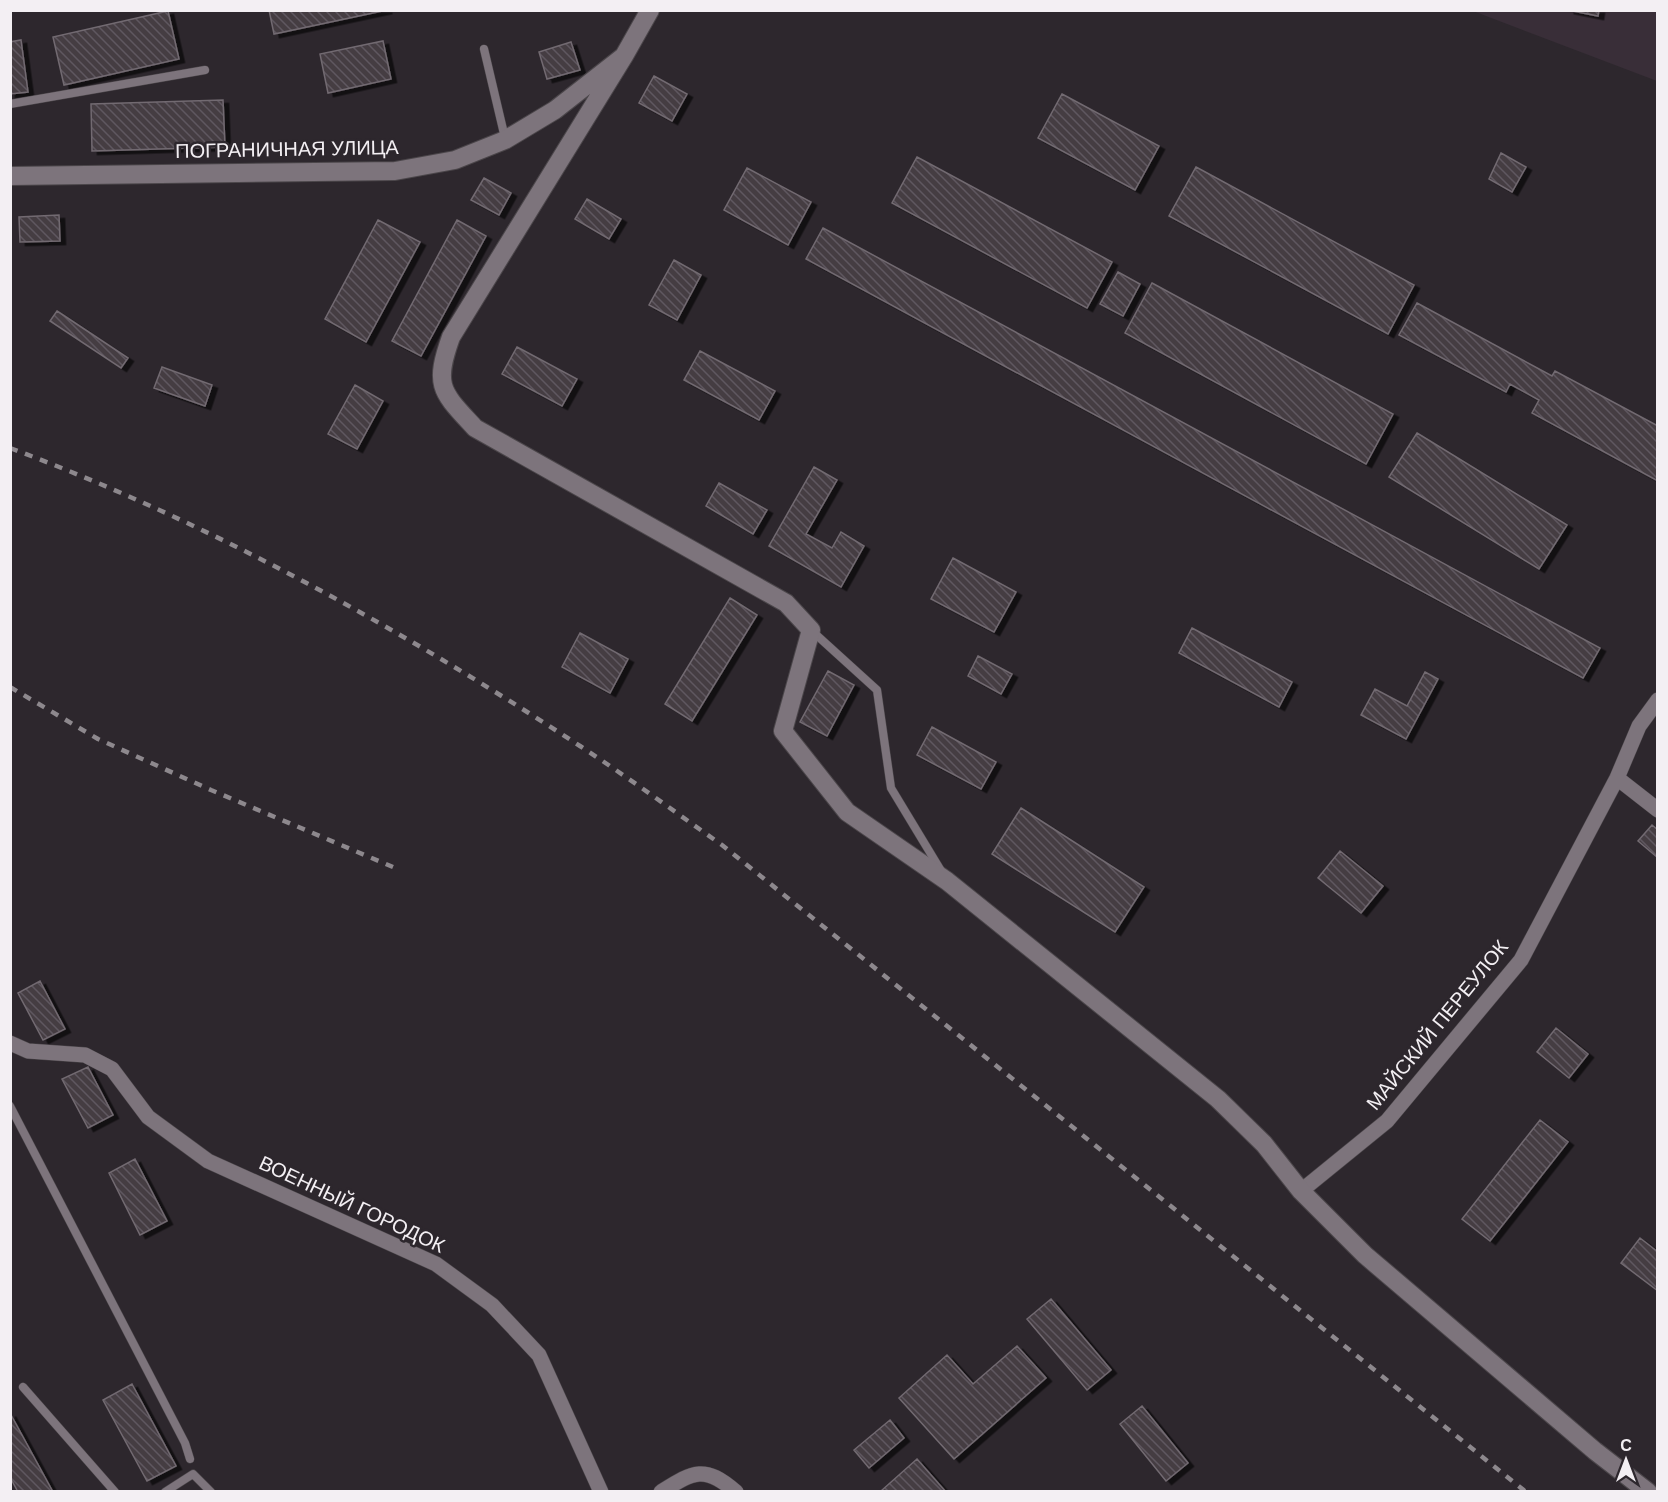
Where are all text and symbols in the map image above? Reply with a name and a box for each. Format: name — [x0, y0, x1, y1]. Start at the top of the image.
street label: ПОГРАНИЧНАЯ УЛИЦА — [175, 136, 400, 162]
street label: МАЙСКИЙ ПЕРЕУЛОК — [1361, 935, 1512, 1114]
street label: ВОЕННЫЙ ГОРОДОК — [256, 1150, 449, 1257]
north arrow — [1596, 1430, 1656, 1490]
text: С — [1620, 1437, 1632, 1454]

